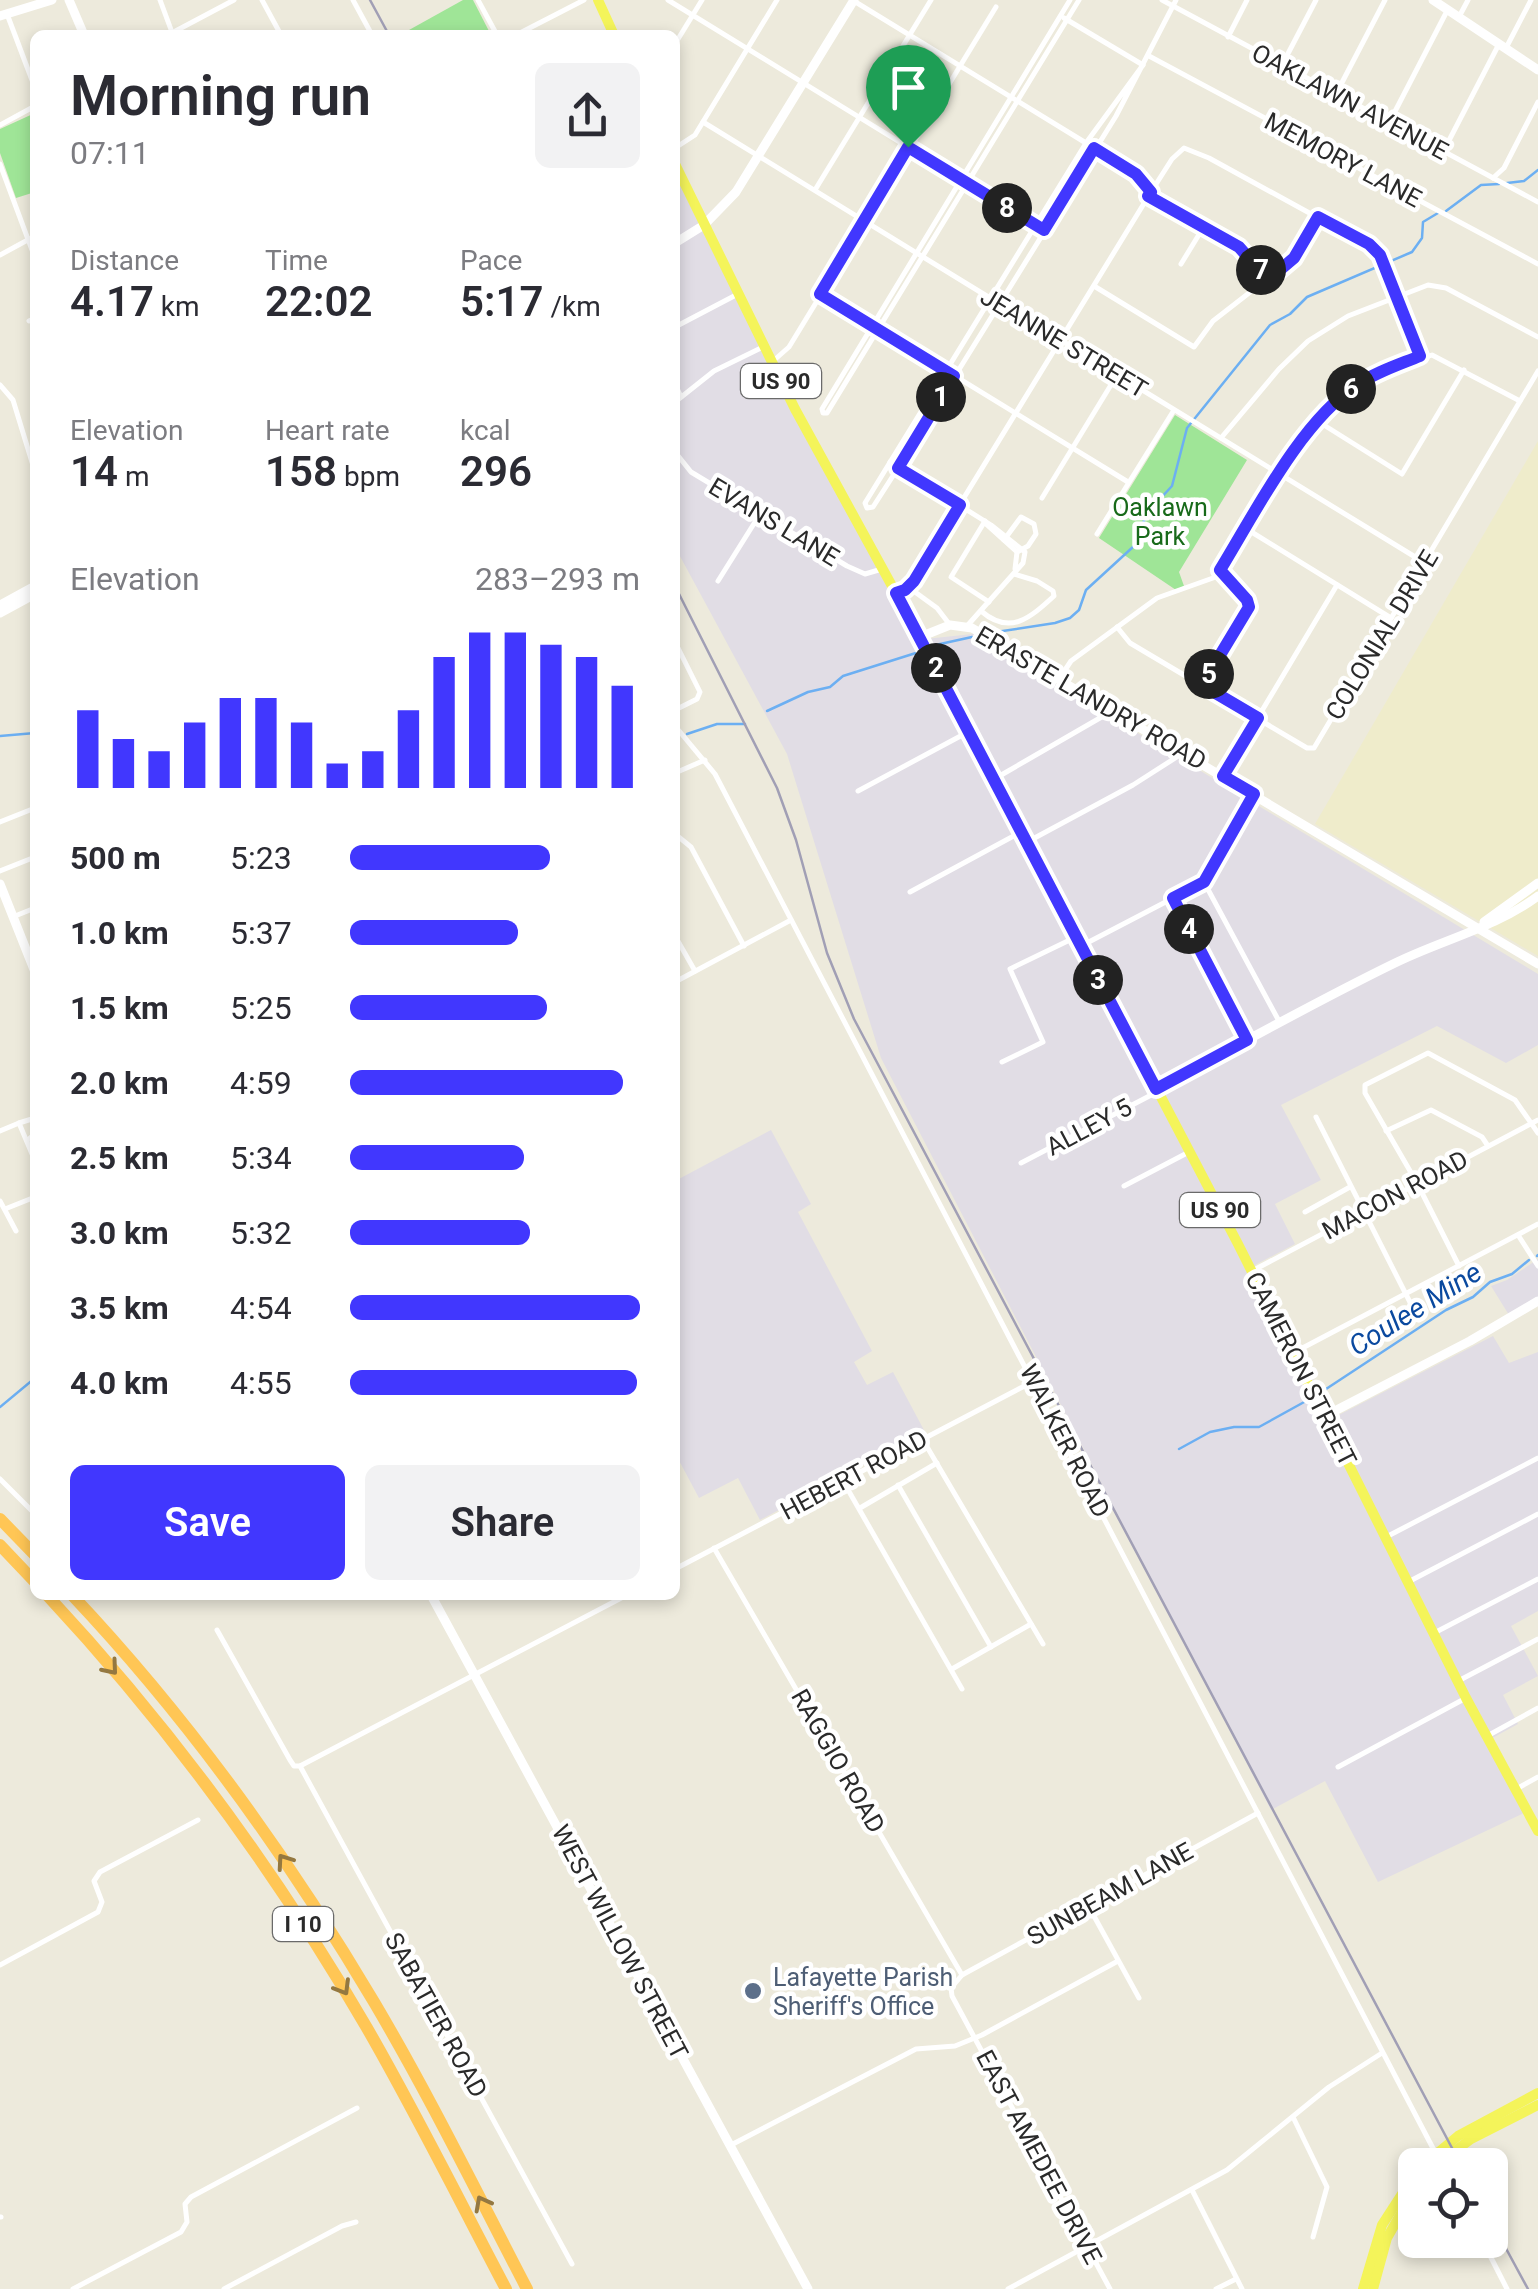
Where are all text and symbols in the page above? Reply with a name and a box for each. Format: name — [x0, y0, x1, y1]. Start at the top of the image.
street label: OAKLAWN AVENUE — [1247, 38, 1453, 166]
pin — [866, 45, 951, 148]
icon: arrive — [881, 60, 936, 115]
button: share — [535, 63, 640, 168]
text: Morning run — [70, 64, 371, 128]
street label: MEMORY LANE — [1260, 107, 1426, 213]
text: 07:11 — [70, 134, 150, 172]
pin: 8 — [982, 183, 1032, 233]
text: 8 — [999, 191, 1015, 224]
text: Distance — [70, 244, 179, 277]
text: Time — [265, 244, 328, 277]
text: Pace — [460, 244, 522, 277]
pin: 7 — [1236, 245, 1286, 295]
text: 7 — [1253, 253, 1269, 286]
text: 4.17 — [70, 277, 154, 326]
text: 22:02 — [265, 277, 372, 326]
text: 5:17 — [460, 277, 543, 326]
street label: JEANNE STREET — [975, 282, 1153, 404]
text: km — [154, 290, 200, 323]
text: /km — [543, 290, 601, 323]
road number: US 90 — [741, 364, 821, 398]
pin: 6 — [1326, 364, 1376, 414]
pin: 1 — [916, 372, 966, 422]
text: 6 — [1343, 372, 1359, 405]
text: 1 — [933, 380, 949, 413]
text: Elevation — [70, 414, 183, 447]
text: Heart rate — [265, 414, 390, 447]
text: kcal — [460, 414, 511, 447]
text: 14 — [70, 447, 118, 496]
text: 158 — [265, 447, 337, 496]
text: 296 — [460, 447, 532, 496]
text: m — [118, 460, 150, 493]
text: bpm — [337, 460, 400, 493]
street label: EVANS LANE — [704, 472, 844, 572]
park label: Oaklawn Park — [1112, 493, 1208, 551]
street label: COLONIAL DRIVE — [1320, 545, 1444, 725]
text: Elevation — [70, 560, 200, 598]
text: 283–293 m — [475, 560, 640, 598]
street label: ERASTE LANDRY ROAD — [971, 620, 1211, 776]
pin: 2 — [911, 643, 961, 693]
pin: 5 — [1184, 649, 1234, 699]
text: 2 — [928, 651, 944, 684]
text: 5 — [1201, 657, 1217, 690]
text: 500 m — [70, 839, 161, 877]
text: 5:23 — [230, 839, 292, 877]
pin: 4 — [1164, 904, 1214, 954]
text: 4 — [1181, 912, 1197, 945]
text: 1.0 km — [70, 914, 169, 952]
text: 5:37 — [230, 914, 292, 952]
pin: 3 — [1073, 955, 1123, 1005]
text: 3 — [1090, 963, 1106, 996]
text: 1.5 km — [70, 989, 169, 1027]
text: 5:25 — [230, 989, 292, 1027]
text: 2.0 km — [70, 1064, 169, 1102]
text: 4:59 — [230, 1064, 292, 1102]
street label: ALLEY 5 — [1041, 1092, 1137, 1162]
text: 2.5 km — [70, 1139, 169, 1177]
text: 5:34 — [230, 1139, 292, 1177]
street label: MACON ROAD — [1317, 1144, 1473, 1246]
road number: US 90 — [1180, 1193, 1260, 1227]
text: 3.0 km — [70, 1214, 169, 1252]
text: 5:32 — [230, 1214, 292, 1252]
water label: Coulee Mine — [1343, 1255, 1487, 1363]
street label: CAMERON STREET — [1239, 1267, 1363, 1471]
text: 3.5 km — [70, 1289, 169, 1327]
text: 4:54 — [230, 1289, 292, 1327]
street label: WALKER ROAD — [1014, 1360, 1116, 1522]
text: 4.0 km — [70, 1364, 169, 1402]
text: 4:55 — [230, 1364, 292, 1402]
street label: HEBERT ROAD — [776, 1424, 932, 1526]
button: Save — [70, 1465, 345, 1580]
button: Share — [365, 1465, 640, 1580]
one-way arrow — [99, 1657, 117, 1675]
street label: RAGGIO ROAD — [785, 1684, 891, 1838]
street label: WEST WILLOW STREET — [546, 1820, 694, 2064]
street label: SUNBEAM LANE — [1022, 1836, 1198, 1952]
one-way arrow — [278, 1854, 296, 1873]
road number: I 10 — [273, 1907, 333, 1941]
street label: SABATIER ROAD — [379, 1927, 493, 2103]
place label: Lafayette Parish Sheriff's Office — [773, 1963, 953, 2021]
one-way arrow — [331, 1977, 350, 1995]
marker: Lafayette Parish Sheriff's Office — [742, 1980, 764, 2002]
street label: EAST AMEDEE DRIVE — [970, 2045, 1108, 2269]
map controls — [1398, 2148, 1508, 2258]
button: locate — [1398, 2148, 1508, 2258]
one-way arrow — [475, 2195, 494, 2213]

